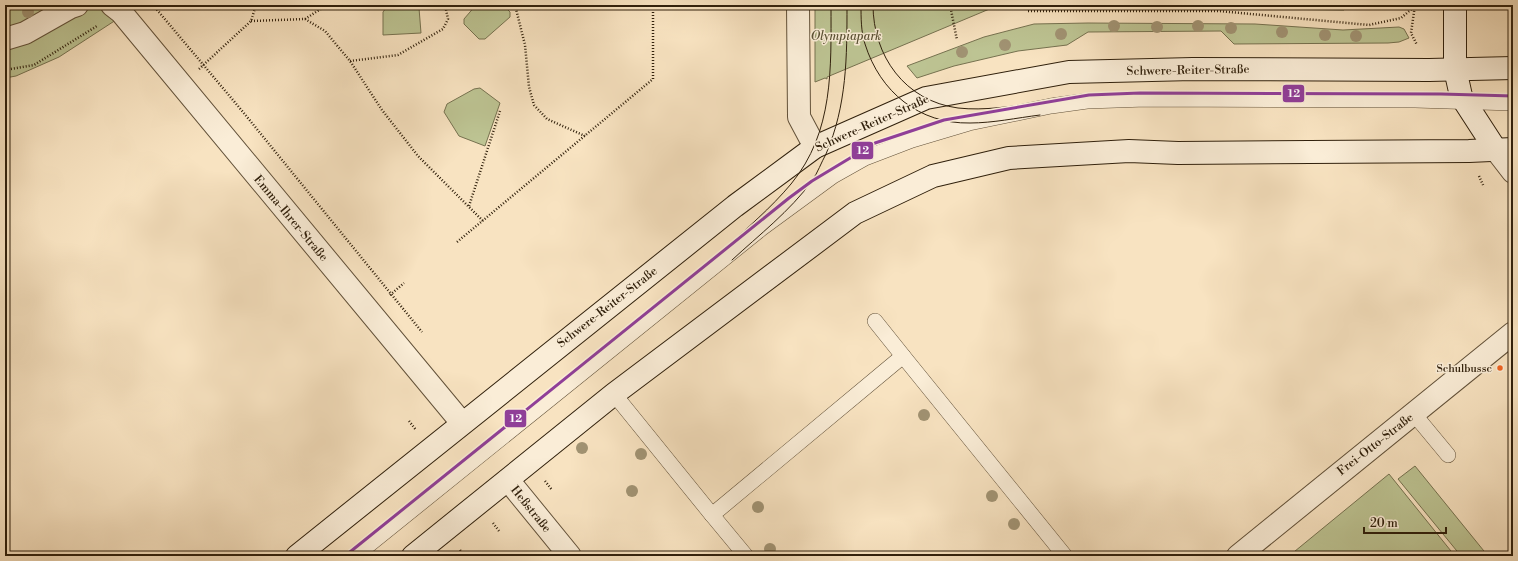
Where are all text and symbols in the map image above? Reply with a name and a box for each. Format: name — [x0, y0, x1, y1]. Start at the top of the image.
park label: Olympiapark — [811, 29, 881, 44]
street label: Schwere-Reiter-Straße — [1126, 62, 1250, 79]
line badge: 12 — [1282, 84, 1305, 103]
text: 12 — [1288, 87, 1300, 101]
street label: Schwere-Reiter-Straße — [813, 92, 931, 155]
line badge: 12 — [851, 141, 874, 160]
text: 12 — [857, 144, 869, 158]
street label: Emma-Ihrer-Straße — [250, 172, 331, 264]
street label: Schwere-Reiter-Straße — [554, 264, 660, 351]
place label: Schulbusse — [1436, 362, 1492, 376]
marker: Schulbusse — [1495, 363, 1505, 373]
line badge: 12 — [504, 409, 527, 428]
street label: Frei-Otto-Straße — [1334, 410, 1416, 479]
text: 12 — [510, 412, 522, 426]
street label: Heßstraße — [507, 483, 554, 536]
scale bar — [1364, 509, 1446, 535]
text: 20 m — [1370, 516, 1398, 531]

